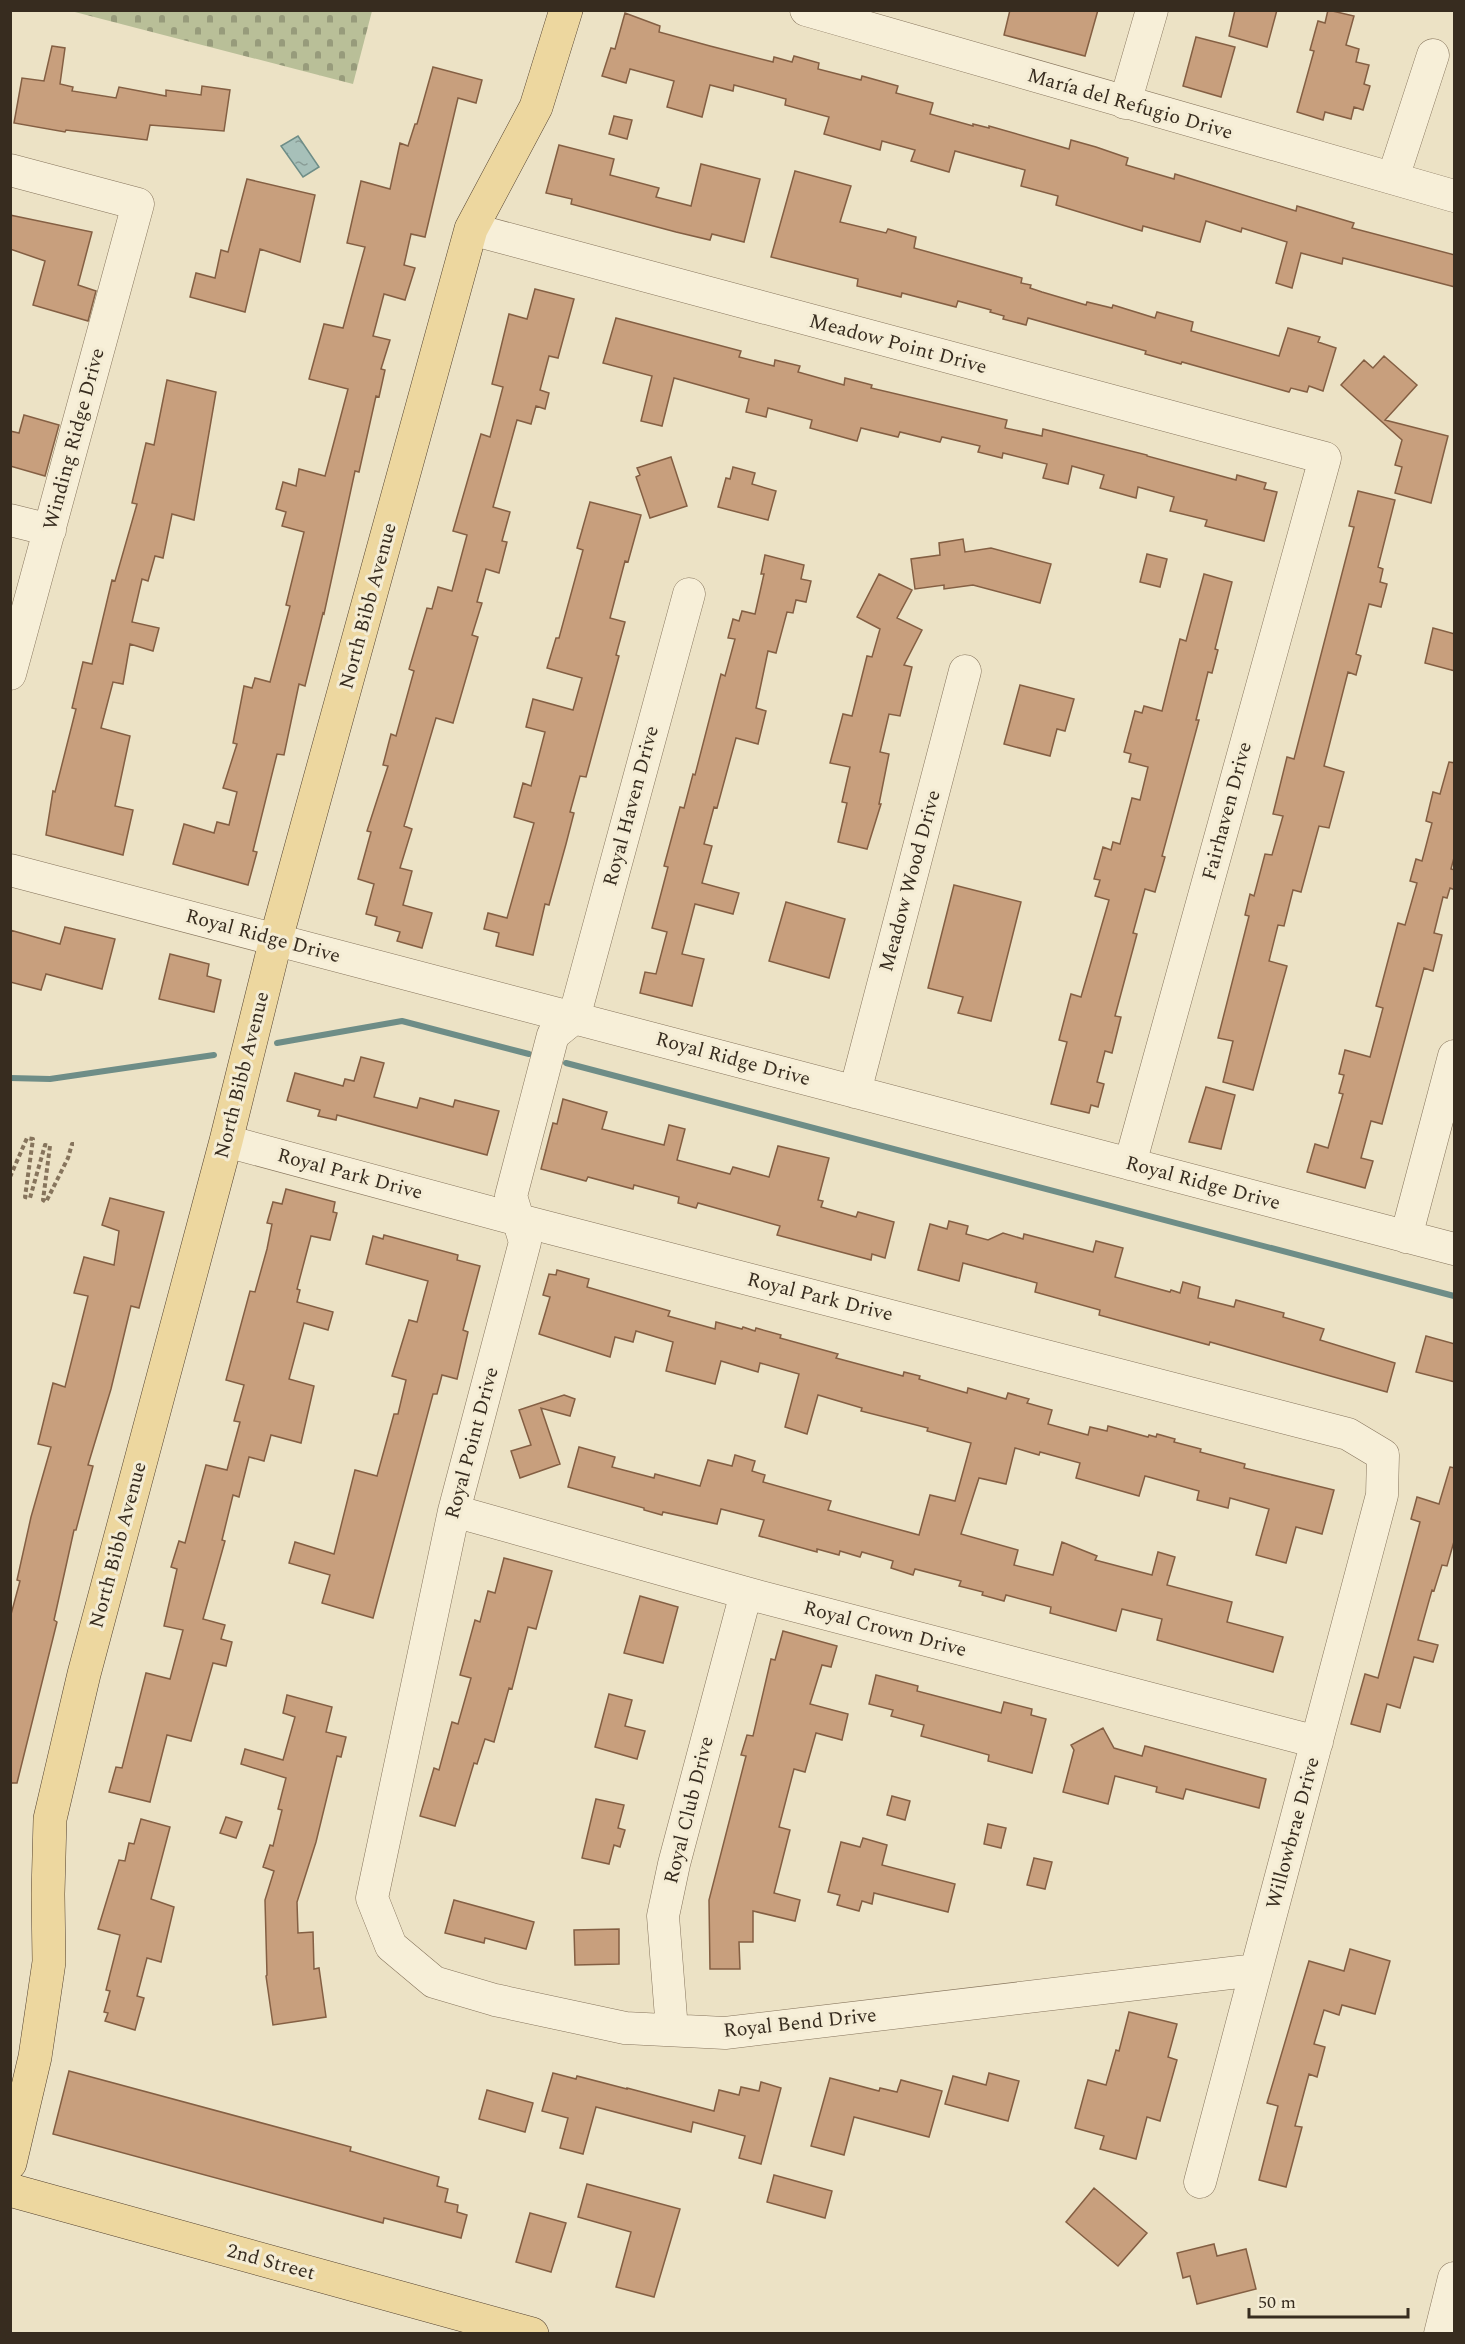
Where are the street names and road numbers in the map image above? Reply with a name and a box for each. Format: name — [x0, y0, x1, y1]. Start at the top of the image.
street label: María del Refugio Drive — [1024, 60, 1236, 148]
street label: Meadow Point Drive — [806, 306, 990, 382]
street label: Winding Ridge Drive — [35, 345, 113, 533]
street label: North Bibb Avenue — [331, 519, 405, 693]
street label: Royal Haven Drive — [595, 722, 667, 890]
street label: Fairhaven Drive — [1194, 738, 1260, 884]
street label: Meadow Wood Drive — [871, 787, 949, 975]
street label: Royal Ridge Drive — [182, 901, 344, 971]
street label: North Bibb Avenue — [207, 988, 277, 1162]
street label: Royal Ridge Drive — [652, 1024, 814, 1094]
street label: Royal Park Drive — [274, 1140, 426, 1208]
street label: Royal Ridge Drive — [1122, 1148, 1284, 1218]
street label: Royal Park Drive — [744, 1264, 896, 1330]
street label: Royal Point Drive — [437, 1364, 507, 1522]
street label: North Bibb Avenue — [81, 1458, 155, 1632]
street label: Royal Crown Drive — [800, 1593, 970, 1665]
street label: Royal Club Drive — [656, 1733, 722, 1887]
street label: Willowbrae Drive — [1258, 1754, 1328, 1912]
street label: Royal Bend Drive — [722, 2000, 878, 2046]
street label: 2nd Street — [224, 2236, 318, 2288]

